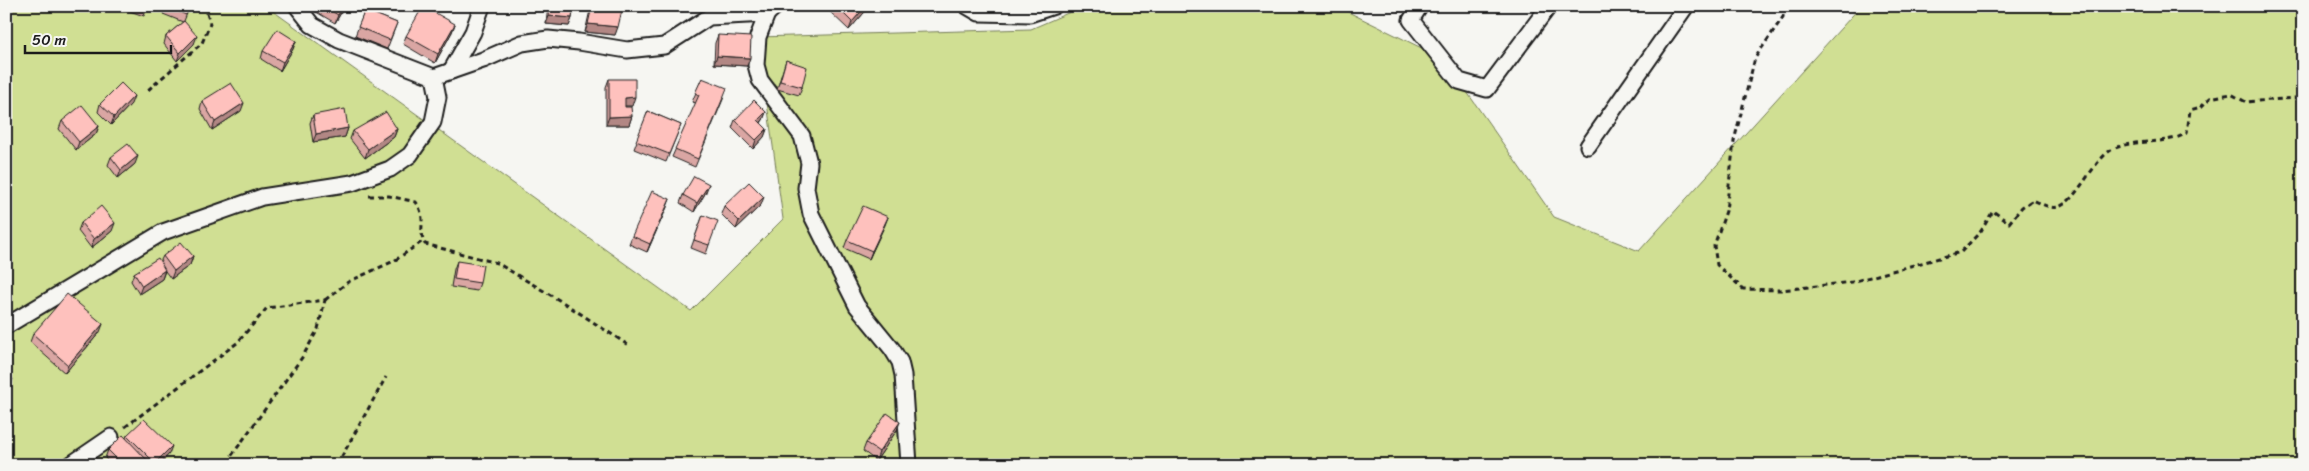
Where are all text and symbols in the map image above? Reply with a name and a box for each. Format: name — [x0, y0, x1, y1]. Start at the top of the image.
scale bar — [25, 22, 171, 54]
text: 50 m — [32, 27, 67, 53]

